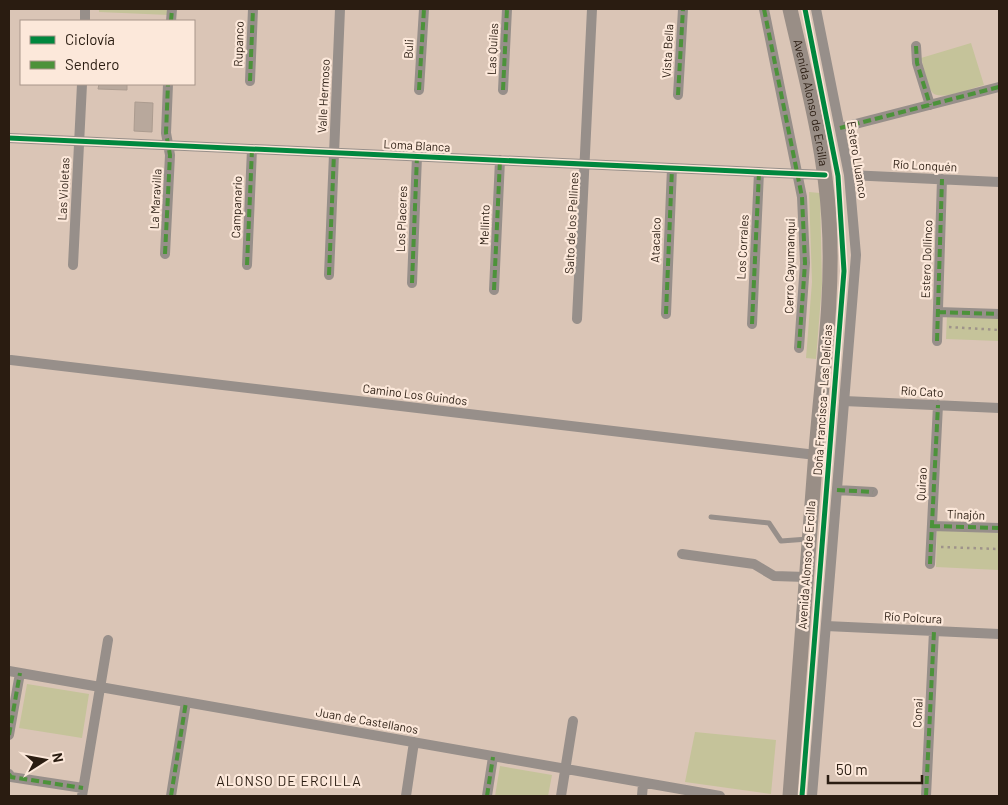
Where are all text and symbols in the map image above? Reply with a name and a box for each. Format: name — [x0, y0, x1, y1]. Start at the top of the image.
legend — [20, 20, 195, 85]
street label: Rupanco — [230, 21, 246, 67]
street label: Las Quilas — [484, 22, 500, 75]
street label: Vista Bella — [659, 23, 675, 78]
text: Ciclovía — [65, 30, 115, 48]
street label: Avenida Alonso de Ercilla — [791, 38, 831, 167]
street label: Buli — [400, 39, 416, 59]
text: Sendero — [65, 55, 119, 73]
street label: Valle Hermoso — [314, 59, 332, 133]
street label: Estero Lluanco — [845, 120, 871, 200]
street label: Loma Blanca — [383, 136, 451, 154]
street label: Río Lonquén — [892, 156, 958, 174]
street label: Las Violetas — [54, 157, 72, 221]
street label: La Maravilla — [146, 168, 164, 230]
street label: Salto de los Pellines — [561, 171, 581, 274]
street label: Campanario — [228, 175, 244, 238]
street label: Los Placeres — [393, 185, 409, 252]
street label: Mellinto — [476, 204, 492, 246]
street label: Los Corrales — [733, 214, 751, 280]
street label: Atacalco — [647, 217, 663, 263]
street label: Cerro Cayumanqui — [781, 218, 797, 314]
street label: Estero Dollinco — [918, 219, 934, 298]
street label: Doña Francisca - Las Delicias — [810, 324, 834, 476]
street label: Camino Los Guindos — [362, 381, 468, 407]
street label: Río Cato — [900, 383, 944, 399]
street label: Quirao — [913, 467, 929, 501]
street label: Avenida Alonso de Ercilla — [795, 500, 817, 630]
street label: Tinajón — [947, 506, 985, 522]
street label: Río Polcura — [884, 608, 942, 626]
street label: Conai — [909, 698, 925, 728]
street label: Juan de Castellanos — [315, 704, 420, 736]
north arrow — [20, 735, 70, 785]
text: N — [49, 751, 67, 764]
scale bar — [828, 752, 922, 784]
text: 50 m — [836, 760, 868, 778]
district label: ALONSO DE ERCILLA — [216, 772, 362, 789]

